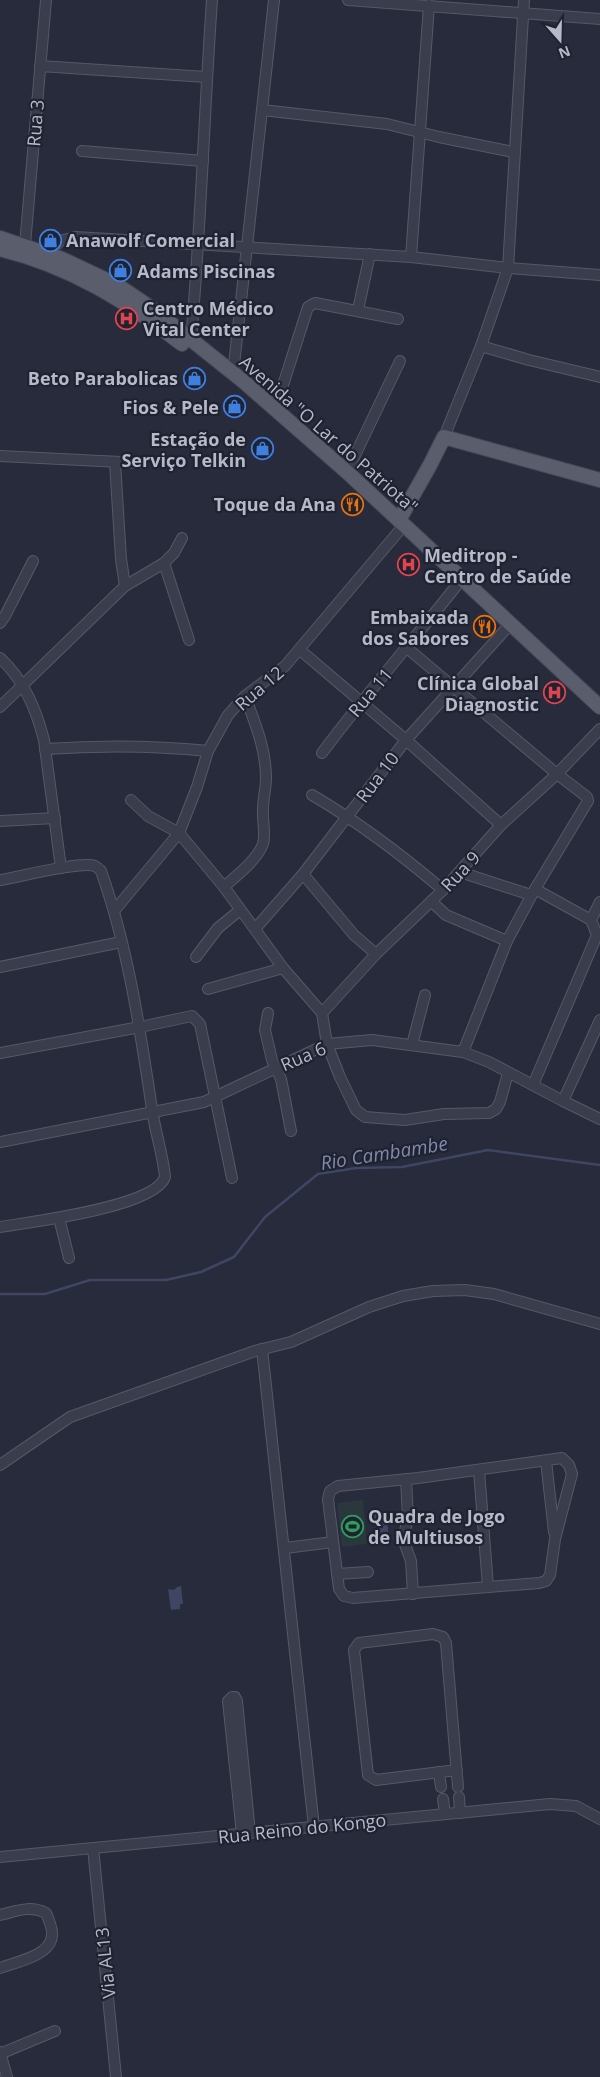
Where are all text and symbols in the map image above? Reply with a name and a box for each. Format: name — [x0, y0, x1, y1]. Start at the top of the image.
north arrow — [535, 15, 585, 65]
text: N — [556, 42, 573, 64]
street label: Rua 3 — [21, 98, 49, 148]
shop icon: Anawolf Comercial — [38, 228, 62, 252]
place label: Anawolf Comercial — [66, 228, 235, 252]
shop icon: Adams Piscinas — [109, 259, 133, 283]
place label: Adams Piscinas — [137, 259, 275, 283]
place label: Centro Médico Vital Center — [143, 296, 274, 341]
hospital icon: Centro Médico Vital Center — [115, 306, 139, 330]
street label: Avenida "O Lar do Patriota" — [235, 350, 423, 518]
place label: Beto Parabolicas — [28, 366, 178, 390]
shop icon: Beto Parabolicas — [182, 366, 206, 390]
place label: Fios & Pele — [123, 395, 219, 419]
shop icon: Fios & Pele — [223, 395, 247, 419]
place label: Estação de Serviço Telkin — [121, 427, 246, 472]
shop icon: Estação de Serviço Telkin — [250, 437, 274, 461]
place label: Toque da Ana — [214, 492, 336, 516]
restaurant icon: Toque da Ana — [340, 492, 364, 516]
place label: Meditrop - Centro de Saúde — [424, 543, 571, 588]
hospital icon: Meditrop - Centro de Saúde — [396, 553, 420, 577]
place label: Embaixada dos Sabores — [362, 605, 469, 650]
restaurant icon: Embaixada dos Sabores — [473, 615, 497, 639]
street label: Rua 12 — [229, 660, 289, 716]
street label: Rua 11 — [342, 662, 398, 722]
place label: Clínica Global Diagnostic — [417, 671, 539, 716]
hospital icon: Clínica Global Diagnostic — [543, 681, 567, 705]
street label: Rua 10 — [350, 747, 404, 807]
street label: Rua 9 — [435, 846, 485, 896]
street label: Rua 6 — [277, 1036, 329, 1076]
water label: Rio Cambambe — [319, 1130, 449, 1176]
place label: Quadra de Jogo de Multiusos — [368, 1504, 505, 1549]
sports icon: Quadra de Jogo de Multiusos — [340, 1514, 364, 1538]
street label: Rua Reino do Kongo — [217, 1807, 387, 1849]
street label: Via AL13 — [89, 1926, 121, 2000]

